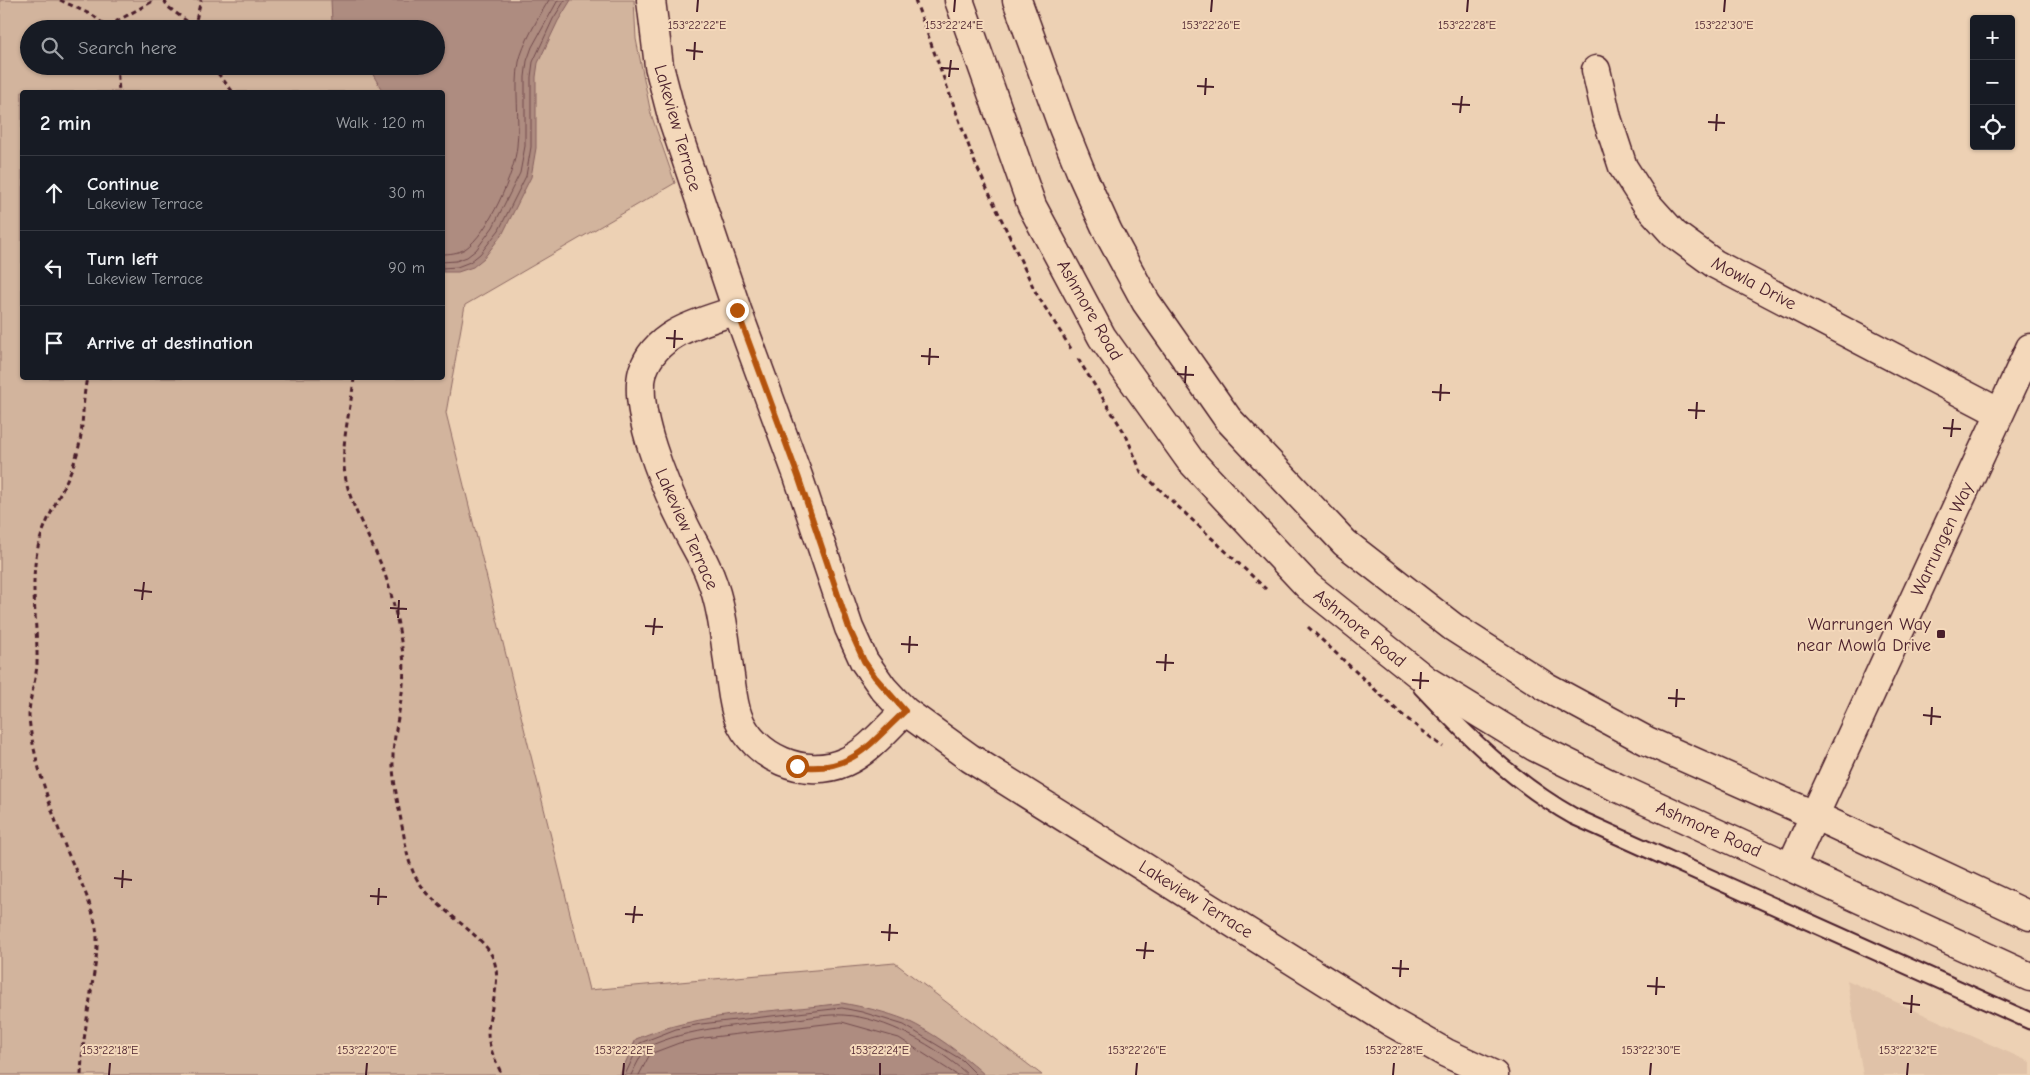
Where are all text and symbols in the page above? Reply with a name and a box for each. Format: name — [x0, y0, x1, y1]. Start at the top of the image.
map controls — [1970, 15, 2015, 150]
button: + — [1970, 15, 2015, 60]
text: 153°22'22"E — [668, 18, 726, 32]
text: 153°22'24"E — [925, 18, 983, 32]
text: 153°22'26"E — [1182, 18, 1240, 32]
text: 153°22'28"E — [1438, 18, 1496, 32]
text: 153°22'30"E — [1694, 18, 1754, 32]
search box — [20, 20, 445, 75]
icon: search — [38, 34, 66, 62]
text: Search here — [78, 37, 177, 59]
button: − — [1970, 60, 2015, 105]
street label: Lakeview Terrace — [649, 62, 706, 194]
button: locate — [1970, 105, 2015, 150]
text: 2 min — [40, 111, 91, 135]
text: Walk · 120 m — [336, 114, 425, 132]
text: Continue — [87, 173, 159, 195]
icon: ahead — [40, 179, 68, 207]
text: 30 m — [389, 184, 425, 202]
text: Lakeview Terrace — [87, 195, 203, 213]
text: Turn left — [87, 248, 158, 270]
street label: Mowla Drive — [1708, 252, 1800, 315]
icon: left — [40, 254, 68, 282]
street label: Ashmore Road — [1052, 256, 1127, 364]
text: 90 m — [388, 259, 425, 277]
text: Lakeview Terrace — [87, 270, 203, 288]
route end — [726, 299, 749, 322]
icon: arrive — [40, 329, 68, 357]
text: Arrive at destination — [87, 332, 253, 354]
street label: Lakeview Terrace — [650, 465, 723, 593]
street label: Warrungen Way — [1907, 478, 1978, 600]
street label: Ashmore Road — [1309, 585, 1410, 672]
place label: Warrungen Way near Mowla Drive — [1796, 614, 1932, 656]
marker: Warrungen Way near Mowla Drive — [1935, 628, 1947, 640]
route start — [786, 755, 809, 778]
street label: Ashmore Road — [1653, 797, 1765, 862]
street label: Lakeview Terrace — [1135, 856, 1257, 943]
text: 153°22'18"E — [82, 1043, 138, 1057]
text: 153°22'20"E — [337, 1043, 397, 1057]
text: 153°22'22"E — [595, 1043, 653, 1057]
text: 153°22'24"E — [851, 1043, 909, 1057]
text: 153°22'26"E — [1108, 1043, 1166, 1057]
text: 153°22'28"E — [1365, 1043, 1423, 1057]
text: 153°22'30"E — [1621, 1043, 1681, 1057]
text: 153°22'32"E — [1879, 1043, 1937, 1057]

